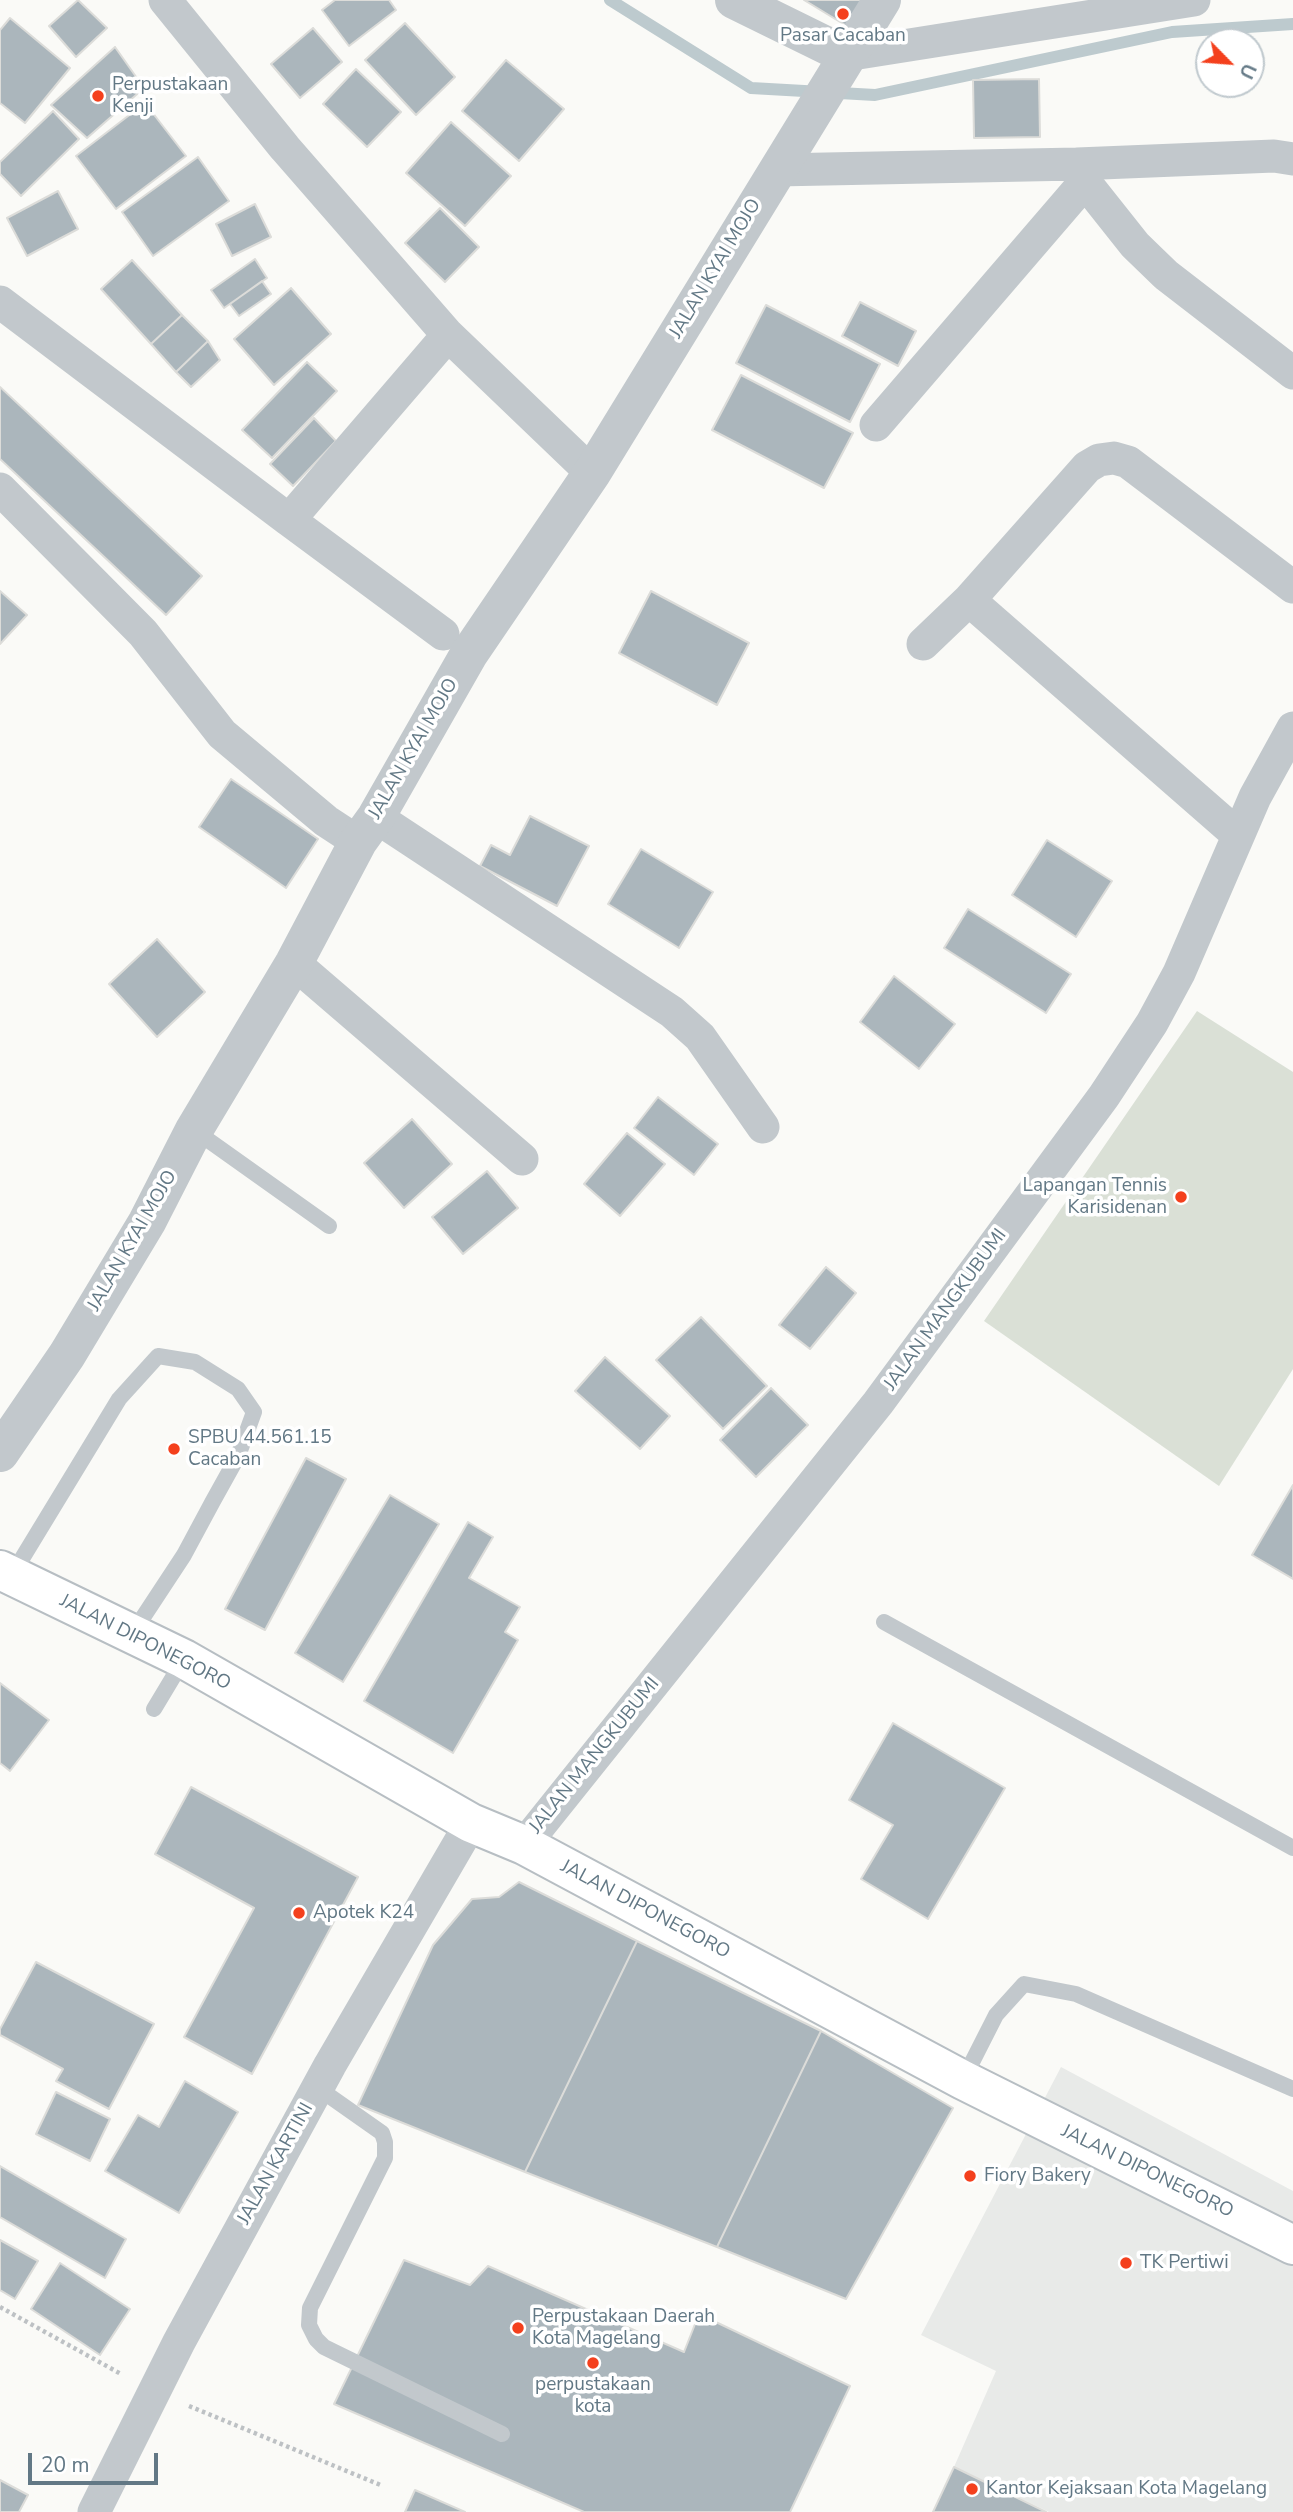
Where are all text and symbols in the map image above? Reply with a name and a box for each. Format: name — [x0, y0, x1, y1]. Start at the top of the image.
marker: Pasar Cacaban — [835, 6, 851, 22]
place label: Pasar Cacaban — [780, 25, 906, 47]
north arrow — [1195, 28, 1265, 98]
text: U — [1232, 59, 1262, 83]
place label: Perpustakaan Kenji — [112, 74, 228, 118]
marker: Perpustakaan Kenji — [90, 88, 106, 104]
street label: JALAN KYAI MOJO — [665, 195, 767, 343]
street label: JALAN KYAI MOJO — [364, 675, 464, 823]
street label: JALAN KYAI MOJO — [83, 1167, 183, 1315]
place label: Lapangan Tennis Karisidenan — [1023, 1175, 1167, 1219]
marker: Lapangan Tennis Karisidenan — [1173, 1189, 1189, 1205]
street label: JALAN MANGKUBUMI — [880, 1225, 1012, 1395]
place label: SPBU 44.561.15 Cacaban — [188, 1427, 332, 1471]
marker: SPBU 44.561.15 Cacaban — [166, 1441, 182, 1457]
street label: JALAN DIPONEGORO — [56, 1590, 234, 1696]
street label: JALAN MANGKUBUMI — [525, 1673, 665, 1839]
street label: JALAN DIPONEGORO — [556, 1856, 734, 1964]
place label: Apotek K24 — [313, 1902, 414, 1924]
marker: Apotek K24 — [291, 1905, 307, 1921]
street label: JALAN KARTINI — [233, 2099, 319, 2229]
street label: JALAN DIPONEGORO — [1057, 2120, 1237, 2224]
place label: Fiory Bakery — [984, 2165, 1091, 2187]
marker: Fiory Bakery — [962, 2168, 978, 2184]
place label: TK Pertiwi — [1140, 2252, 1229, 2274]
marker: TK Pertiwi — [1118, 2255, 1134, 2271]
place label: Perpustakaan Daerah Kota Magelang — [532, 2306, 715, 2350]
marker: Perpustakaan Daerah Kota Magelang — [510, 2320, 526, 2336]
marker: perpustakaan kota — [585, 2355, 601, 2371]
place label: perpustakaan kota — [535, 2374, 651, 2418]
scale bar — [32, 2438, 161, 2482]
text: 20 m — [41, 2451, 90, 2479]
place label: Kantor Kejaksaan Kota Magelang — [986, 2478, 1267, 2500]
marker: Kantor Kejaksaan Kota Magelang — [964, 2481, 980, 2497]

